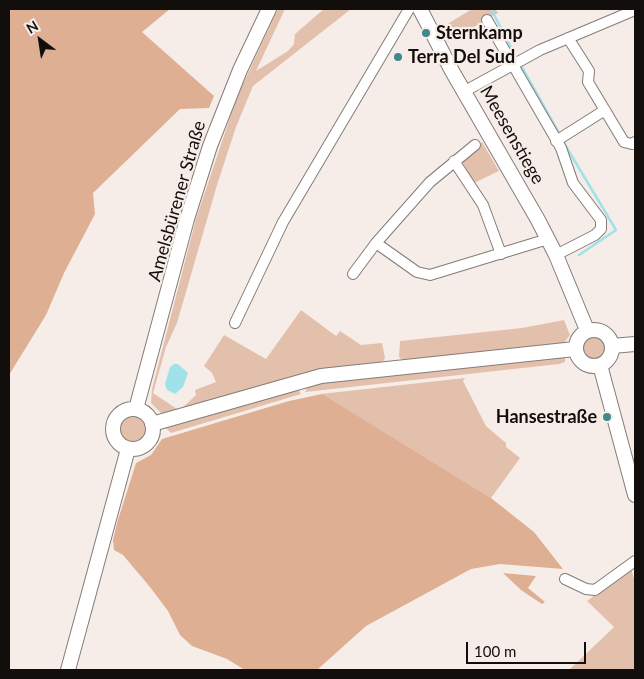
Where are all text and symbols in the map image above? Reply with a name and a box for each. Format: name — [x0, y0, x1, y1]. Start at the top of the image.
north arrow — [15, 15, 65, 65]
text: N — [23, 17, 41, 37]
place label: Sternkamp — [436, 22, 523, 44]
marker: Sternkamp — [420, 27, 432, 39]
place label: Terra Del Sud — [408, 46, 515, 68]
marker: Terra Del Sud — [392, 51, 404, 63]
street label: Meesenstiege — [475, 82, 549, 188]
street label: Amelsbürener Straße — [144, 118, 210, 284]
place label: Hansestraße — [496, 406, 597, 428]
marker: Hansestraße — [601, 411, 613, 423]
scale bar — [469, 632, 589, 664]
text: 100 m — [474, 642, 516, 660]

